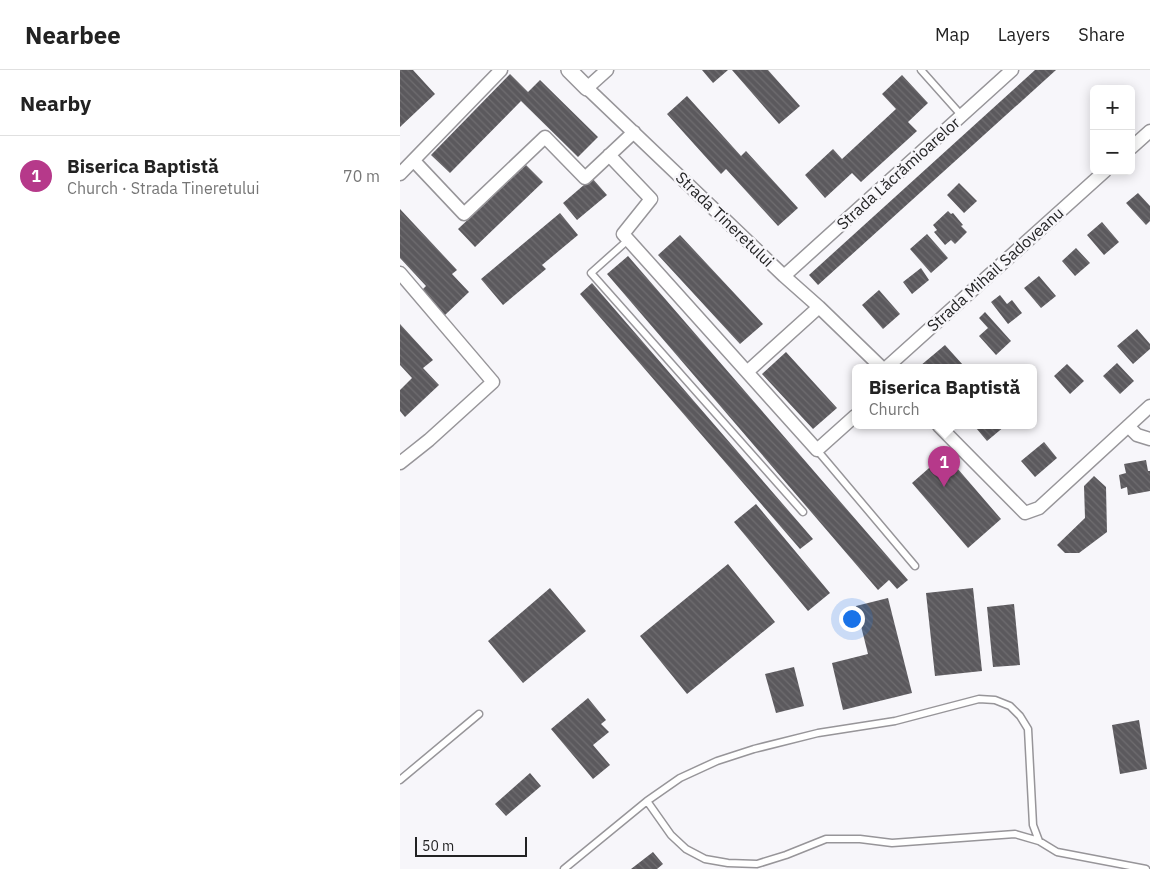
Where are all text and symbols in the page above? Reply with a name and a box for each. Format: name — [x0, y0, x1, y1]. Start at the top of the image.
text: Nearbee — [25, 19, 121, 51]
text: Map — [935, 23, 970, 46]
text: Layers — [998, 23, 1050, 46]
text: Share — [1078, 23, 1125, 46]
map controls — [1090, 85, 1135, 175]
button: + — [1090, 85, 1135, 130]
text: Nearby — [20, 89, 91, 117]
street label: Strada Lăcrămioarelor — [832, 112, 964, 234]
button: − — [1090, 130, 1135, 175]
text: Biserica Baptistă — [67, 154, 219, 178]
text: 1 — [31, 166, 41, 186]
text: 70 m — [343, 166, 380, 186]
street label: Strada Tineretului — [672, 167, 778, 271]
text: Church · Strada Tineretului — [67, 178, 259, 198]
street label: Strada Mihail Sadoveanu — [923, 202, 1067, 336]
popup — [852, 364, 1037, 429]
text: Biserica Baptistă — [869, 375, 1020, 399]
text: Church — [869, 399, 920, 419]
pin: 1 — [928, 446, 960, 487]
your location — [839, 606, 865, 632]
scale bar — [415, 834, 528, 857]
text: 50 m — [422, 837, 454, 855]

